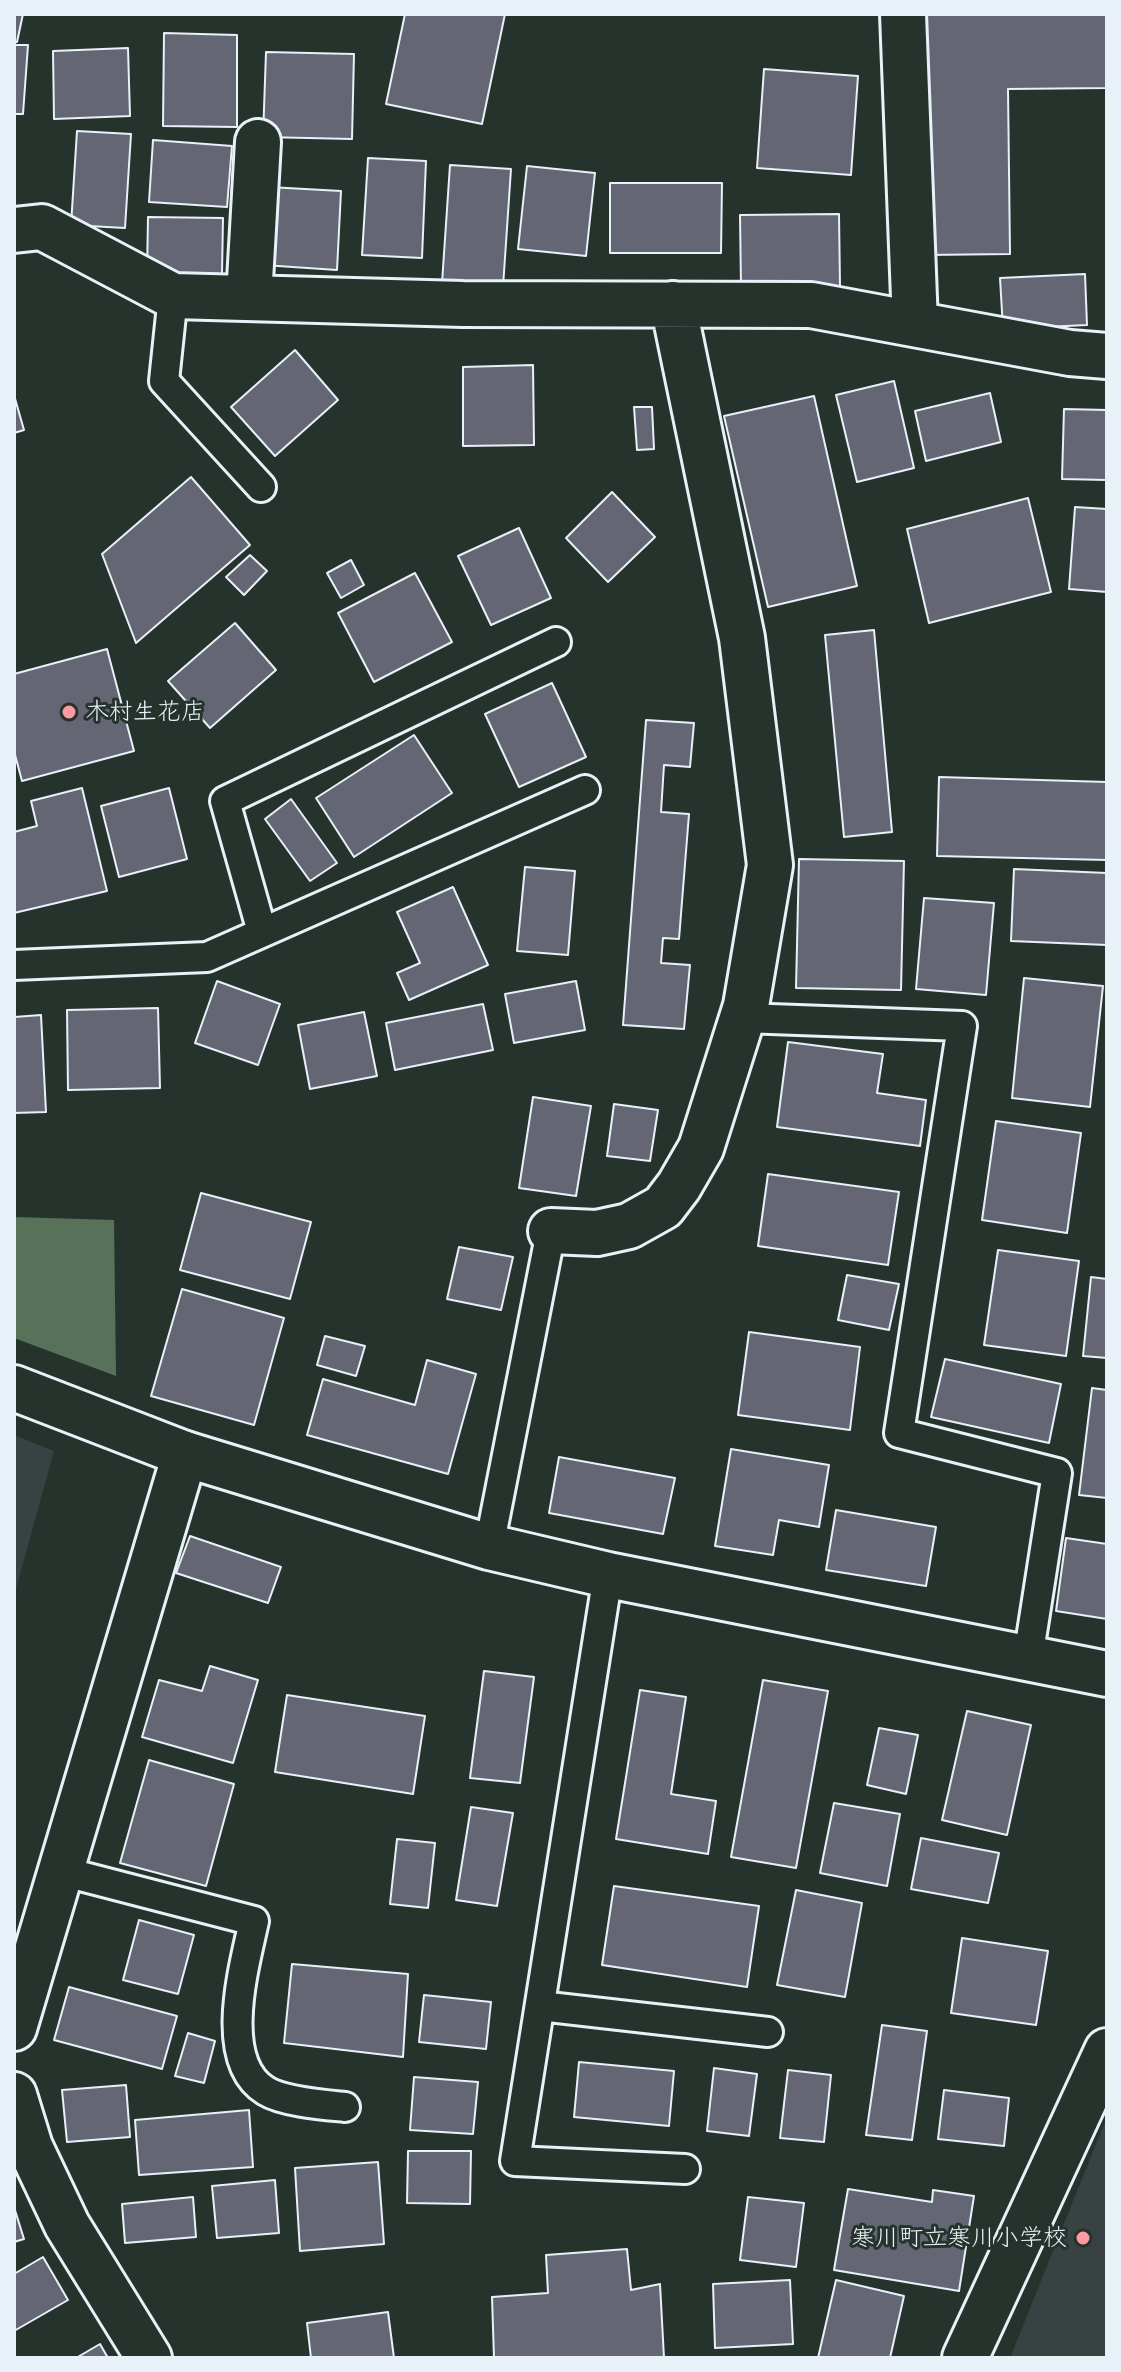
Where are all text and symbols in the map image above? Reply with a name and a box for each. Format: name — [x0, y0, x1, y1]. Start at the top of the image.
place label: 木村生花店 — [85, 698, 205, 726]
marker: 木村生花店 — [60, 703, 78, 721]
place label: 寒川町立寒川小学校 — [851, 2224, 1067, 2252]
marker: 寒川町立寒川小学校 — [1074, 2229, 1092, 2247]

